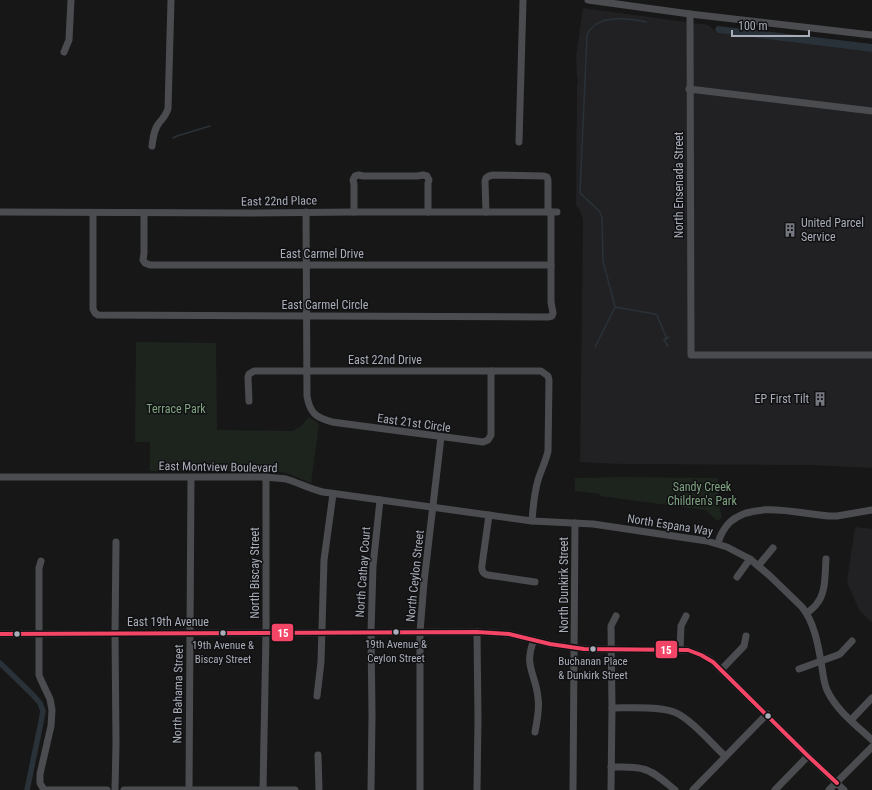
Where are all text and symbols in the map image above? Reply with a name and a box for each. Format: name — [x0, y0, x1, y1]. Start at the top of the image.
scale bar — [732, 12, 809, 38]
text: 100 m — [738, 19, 768, 33]
street label: North Ensenada Street — [672, 131, 686, 238]
street label: East 22nd Place — [241, 193, 318, 209]
place label: United Parcel Service — [801, 216, 864, 244]
building icon: United Parcel Service — [782, 222, 798, 238]
street label: East Carmel Drive — [280, 247, 364, 261]
street label: East Carmel Circle — [282, 298, 369, 312]
street label: East 22nd Drive — [348, 353, 422, 367]
building icon: EP First Tilt — [812, 391, 828, 407]
place label: EP First Tilt — [755, 392, 809, 406]
park label: Terrace Park — [146, 402, 206, 416]
street label: East 21st Circle — [376, 411, 452, 435]
street label: East Montview Boulevard — [158, 459, 278, 475]
park label: Sandy Creek Children's Park — [667, 480, 737, 508]
street label: North Espana Way — [626, 511, 714, 539]
street label: North Cathay Court — [353, 526, 373, 618]
street label: North Biscay Street — [248, 527, 262, 619]
street label: North Ceylon Street — [403, 529, 427, 623]
street label: North Dunkirk Street — [557, 537, 571, 633]
street label: East 19th Avenue — [127, 615, 209, 629]
line badge: 15 — [271, 623, 294, 642]
text: 15 — [277, 627, 289, 640]
marker: 19th Avenue & Ceylon Street — [391, 627, 401, 637]
marker: 19th Avenue & Biscay Street — [218, 628, 228, 638]
unlabelled marker — [12, 629, 22, 639]
place label: 19th Avenue & Ceylon Street — [365, 638, 427, 665]
place label: 19th Avenue & Biscay Street — [192, 639, 254, 666]
line badge: 15 — [655, 640, 678, 659]
street label: North Bahama Street — [170, 644, 186, 744]
marker: Buchanan Place & Dunkirk Street — [588, 644, 598, 654]
text: 15 — [660, 644, 672, 657]
place label: Buchanan Place & Dunkirk Street — [558, 655, 628, 682]
unlabelled marker — [763, 711, 773, 721]

